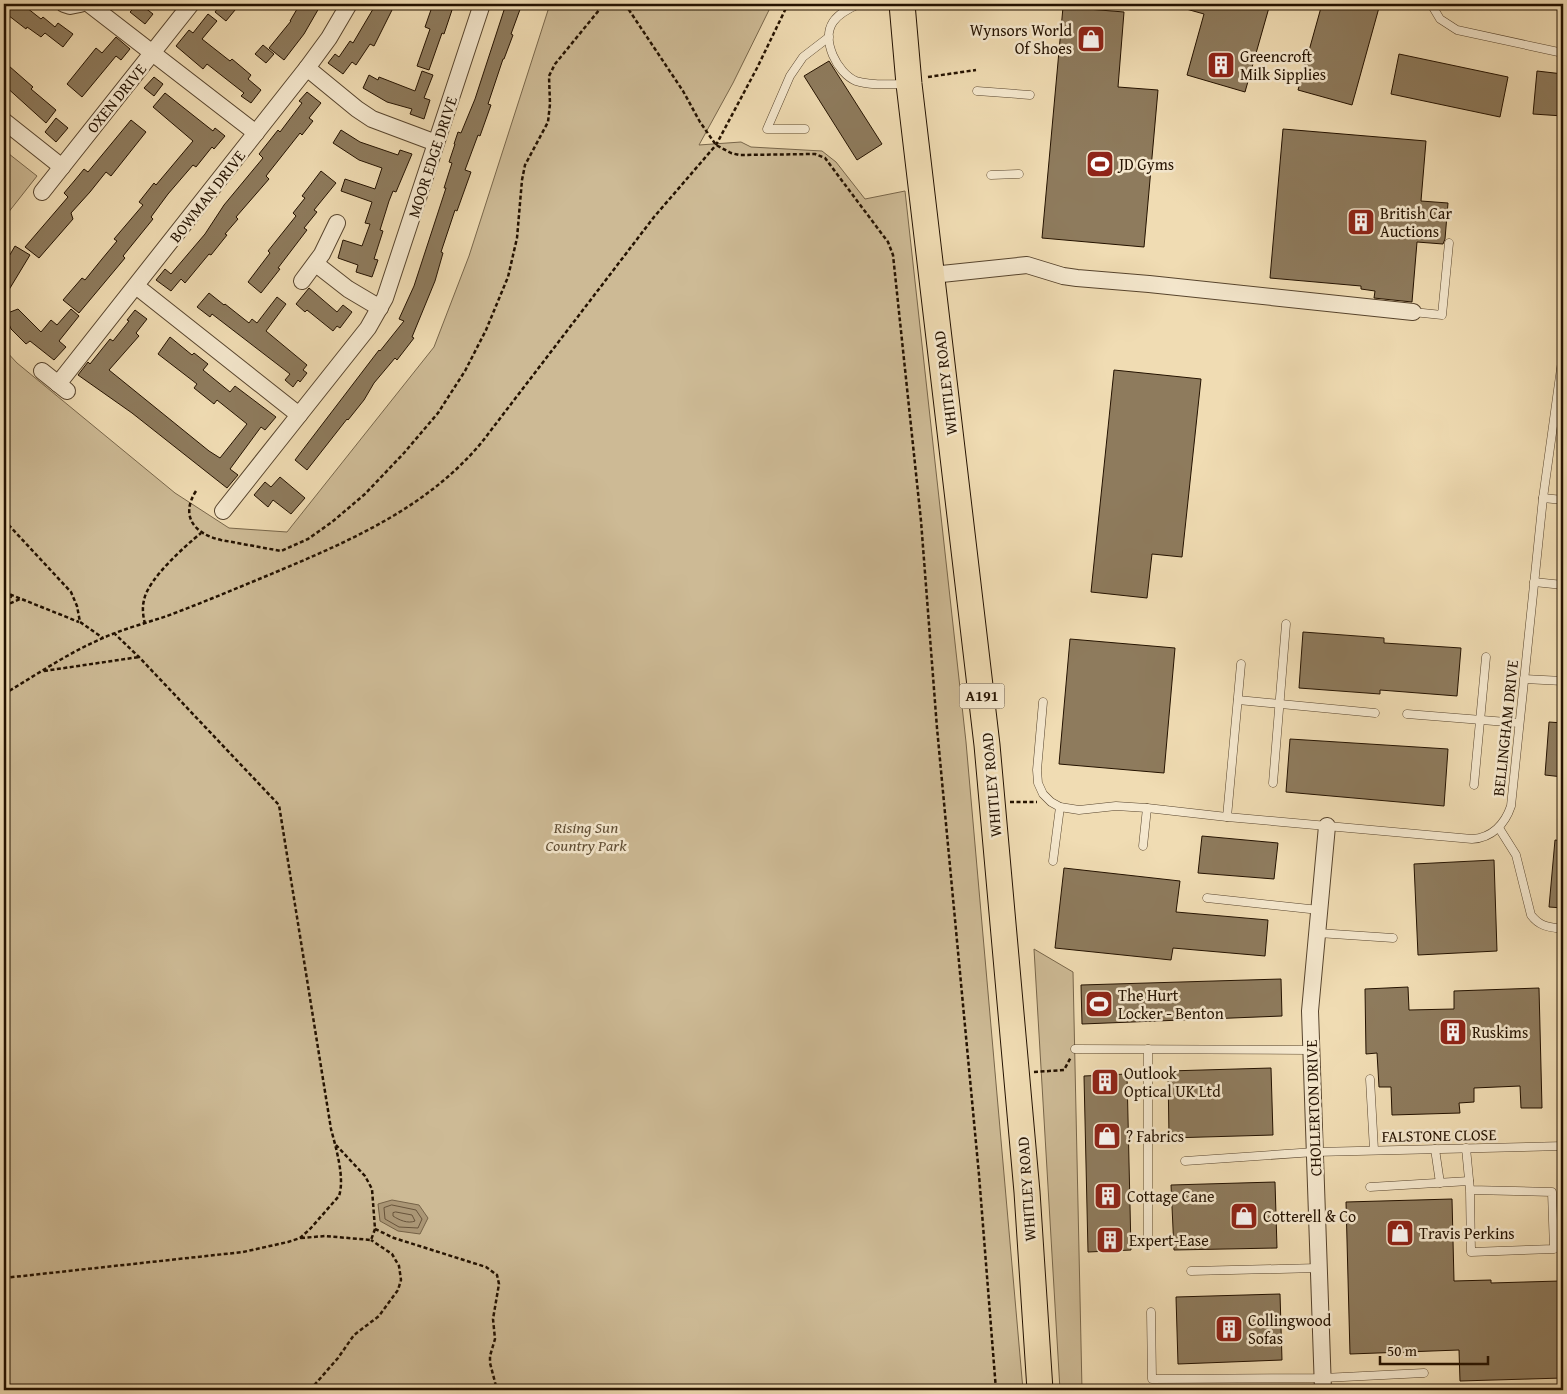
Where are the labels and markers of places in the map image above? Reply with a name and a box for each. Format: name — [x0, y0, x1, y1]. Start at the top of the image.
place label: Wynsors World Of Shoes — [970, 18, 1072, 60]
shop icon: Wynsors World Of Shoes — [1076, 24, 1106, 54]
place label: Greencroft Milk Sipplies — [1240, 44, 1326, 86]
building icon: Greencroft Milk Sipplies — [1206, 50, 1236, 80]
sports icon: JD Gyms — [1085, 149, 1115, 179]
place label: JD Gyms — [1117, 152, 1174, 176]
place label: British Car Auctions — [1380, 201, 1452, 243]
building icon: British Car Auctions — [1346, 207, 1376, 237]
place label: The Hurt Locker - Benton — [1118, 983, 1224, 1025]
sports icon: The Hurt Locker - Benton — [1084, 989, 1114, 1019]
building icon: Ruskims — [1438, 1017, 1468, 1047]
place label: Ruskims — [1472, 1020, 1528, 1044]
place label: Outlook Optical UK Ltd — [1124, 1061, 1221, 1103]
building icon: Outlook Optical UK Ltd — [1090, 1067, 1120, 1097]
shop icon: ? Fabrics — [1092, 1121, 1122, 1151]
place label: ? Fabrics — [1126, 1124, 1184, 1148]
building icon: Cottage Cane — [1093, 1181, 1123, 1211]
place label: Cottage Cane — [1127, 1184, 1214, 1208]
shop icon: Cotterell & Co — [1229, 1201, 1259, 1231]
place label: Cotterell & Co — [1263, 1204, 1356, 1228]
shop icon: Travis Perkins — [1385, 1218, 1415, 1248]
place label: Travis Perkins — [1419, 1221, 1515, 1245]
building icon: Expert-Ease — [1095, 1225, 1125, 1255]
place label: Expert-Ease — [1129, 1228, 1209, 1252]
place label: Collingwood Sofas — [1248, 1308, 1332, 1350]
building icon: Collingwood Sofas — [1214, 1314, 1244, 1344]

